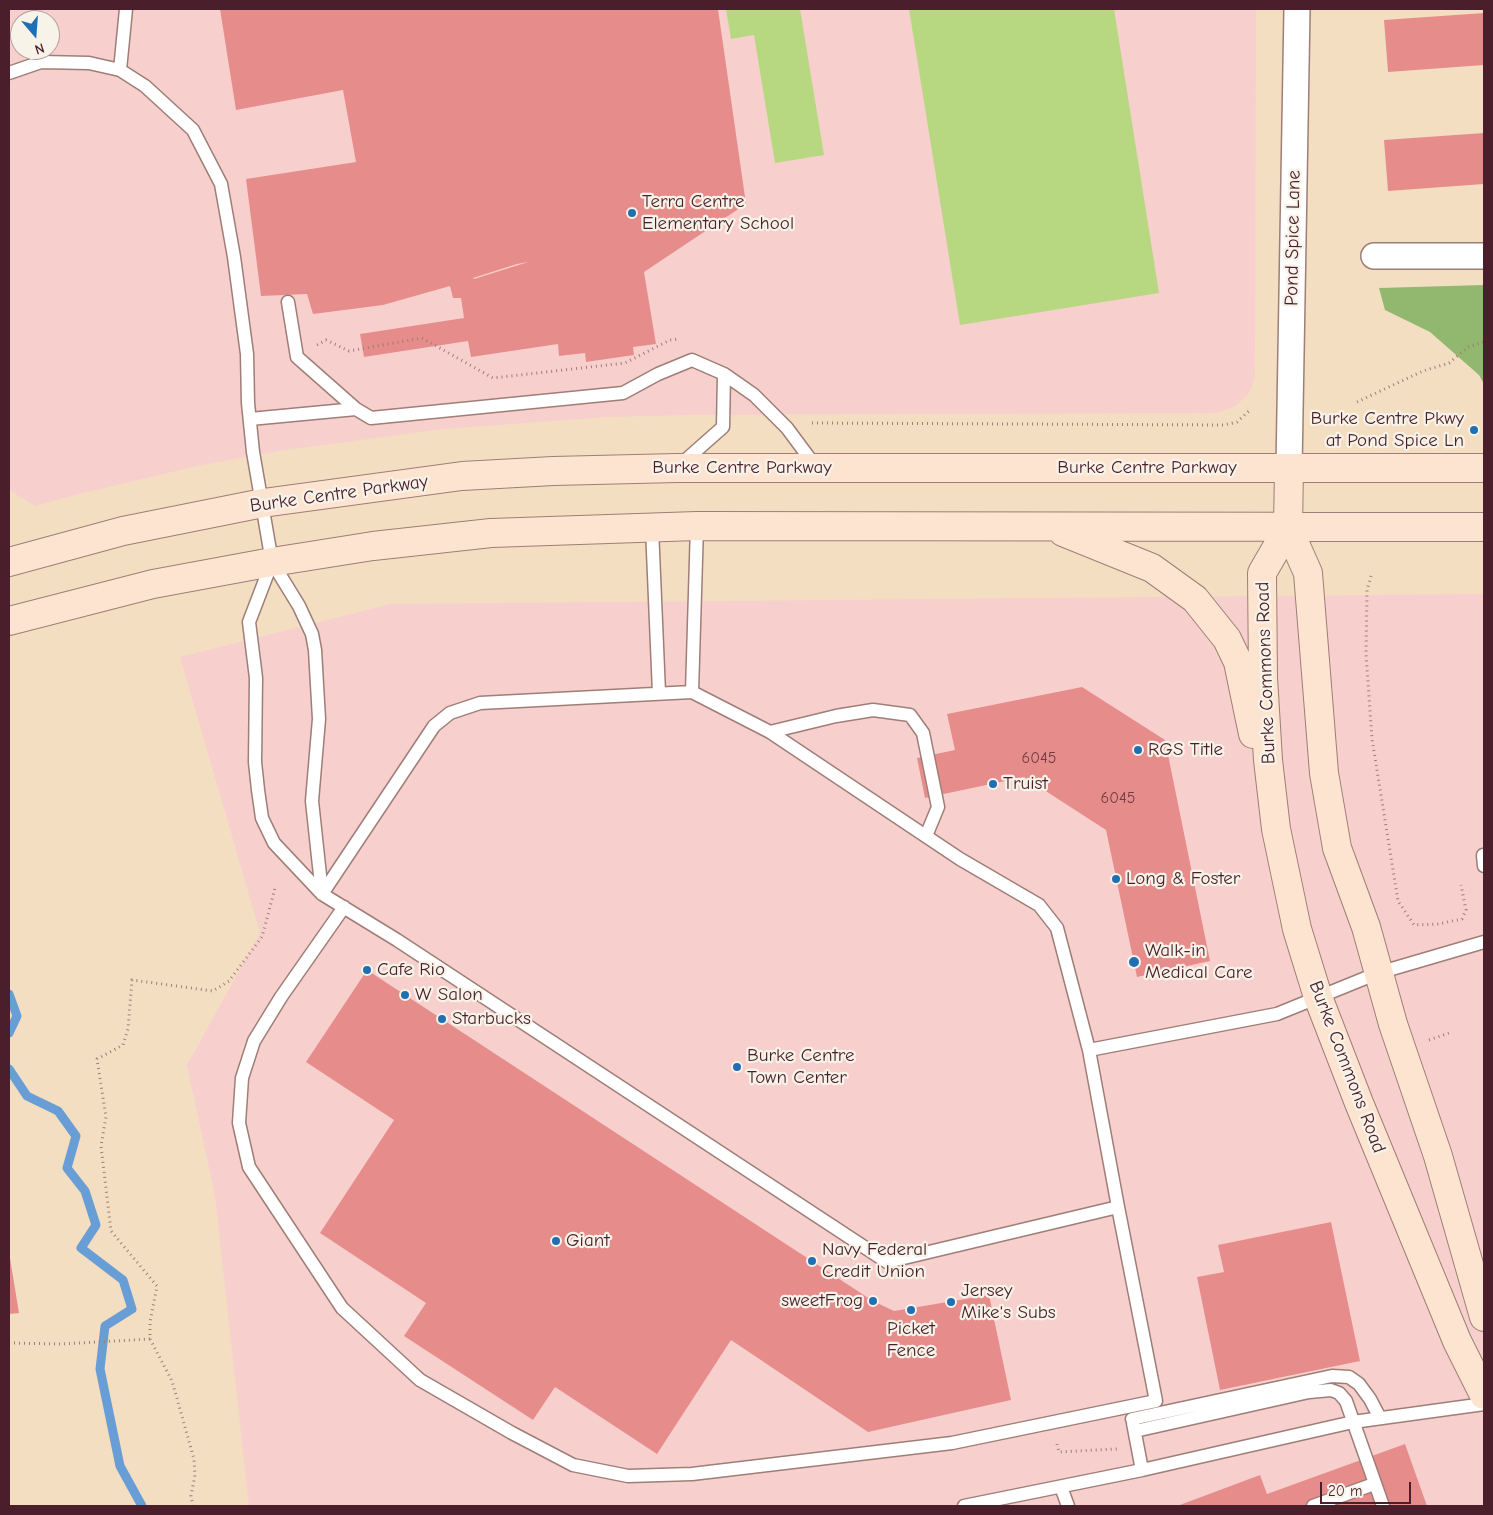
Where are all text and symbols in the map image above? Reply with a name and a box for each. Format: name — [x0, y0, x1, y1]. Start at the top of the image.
north arrow — [10, 10, 60, 60]
text: N — [33, 39, 46, 58]
street label: Pond Spice Lane — [1280, 170, 1306, 306]
place label: Terra Centre Elementary School — [642, 191, 794, 235]
marker: Terra Centre Elementary School — [626, 207, 638, 219]
place label: Burke Centre Pkwy at Pond Spice Ln — [1310, 408, 1464, 452]
marker: Burke Centre Pkwy at Pond Spice Ln — [1468, 424, 1480, 436]
street label: Burke Centre Parkway — [652, 457, 832, 479]
street label: Burke Centre Parkway — [1057, 457, 1237, 479]
street label: Burke Centre Parkway — [249, 470, 429, 518]
street label: Burke Commons Road — [1251, 581, 1281, 765]
place label: RGS Title — [1148, 739, 1223, 761]
marker: RGS Title — [1132, 744, 1144, 756]
house number: 6045 — [1022, 748, 1056, 768]
place label: Truist — [1003, 773, 1048, 795]
marker: Truist — [987, 778, 999, 790]
house number: 6045 — [1101, 788, 1135, 808]
place label: Long & Foster — [1126, 868, 1240, 890]
marker: Long & Foster — [1110, 873, 1122, 885]
place label: Walk-in Medical Care — [1145, 940, 1252, 984]
marker: Walk-in Medical Care — [1127, 955, 1141, 969]
place label: Cafe Rio — [377, 959, 445, 981]
marker: Cafe Rio — [361, 964, 373, 976]
street label: Burke Commons Road — [1304, 978, 1390, 1156]
place label: W Salon — [415, 984, 483, 1006]
marker: W Salon — [399, 989, 411, 1001]
place label: Starbucks — [452, 1008, 531, 1030]
marker: Starbucks — [436, 1013, 448, 1025]
place label: Burke Centre Town Center — [747, 1045, 855, 1089]
marker: Burke Centre Town Center — [731, 1061, 743, 1073]
place label: Giant — [566, 1230, 610, 1252]
marker: Giant — [550, 1235, 562, 1247]
place label: Navy Federal Credit Union — [822, 1239, 927, 1283]
marker: Navy Federal Credit Union — [806, 1255, 818, 1267]
place label: Jersey Mike's Subs — [961, 1280, 1056, 1324]
place label: sweetFrog — [781, 1290, 863, 1312]
marker: sweetFrog — [867, 1295, 879, 1307]
marker: Jersey Mike's Subs — [945, 1296, 957, 1308]
marker: Picket Fence — [905, 1304, 917, 1316]
place label: Picket Fence — [887, 1318, 935, 1362]
scale bar — [1323, 1472, 1414, 1504]
text: 20 m — [1328, 1482, 1362, 1500]

